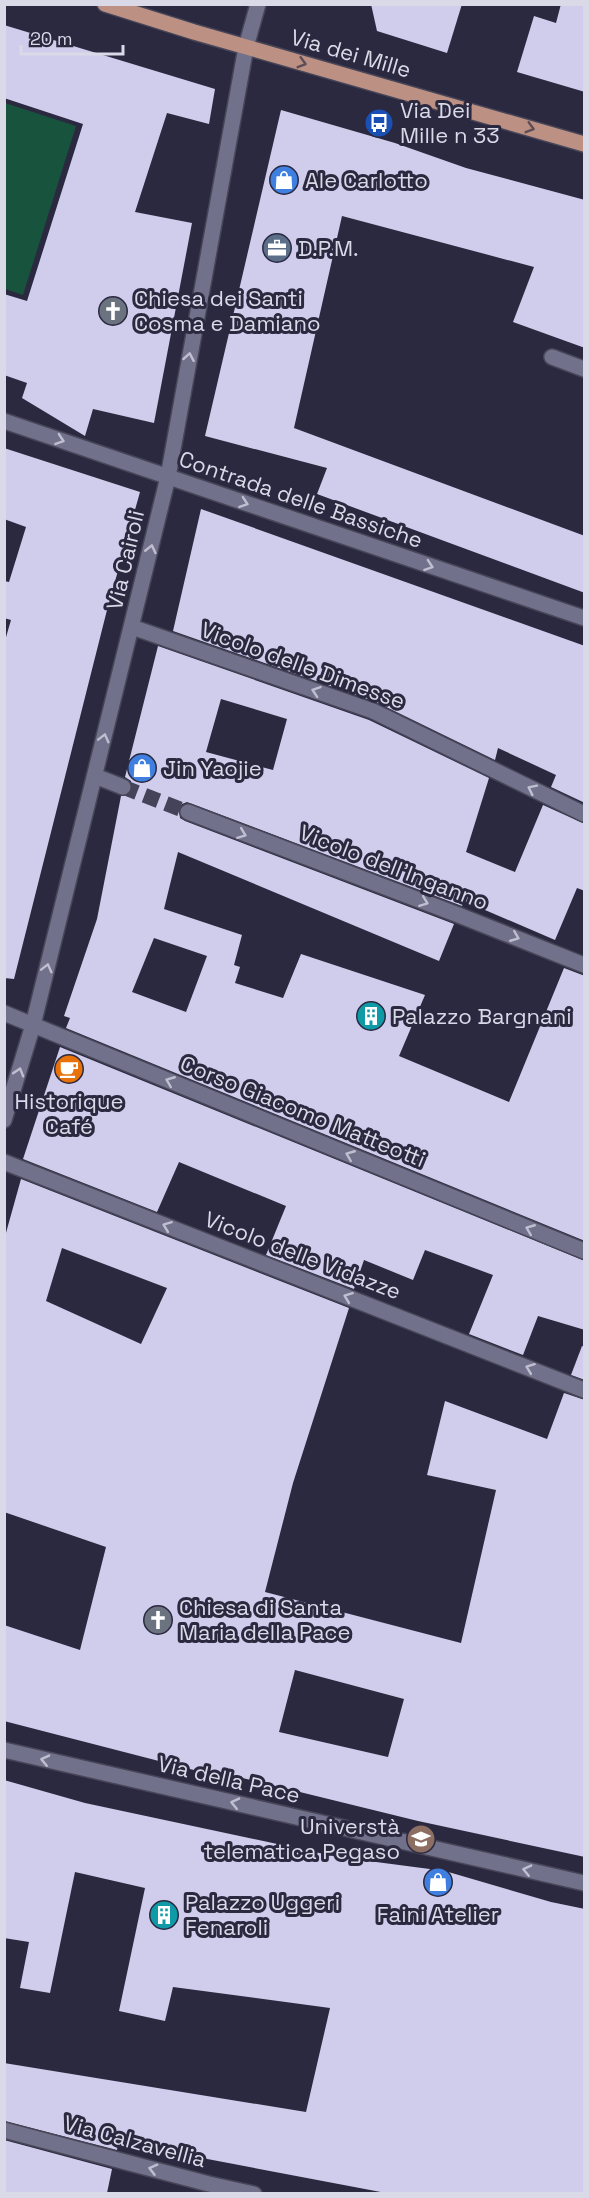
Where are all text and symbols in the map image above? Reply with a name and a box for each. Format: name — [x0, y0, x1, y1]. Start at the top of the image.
scale bar — [21, 18, 123, 56]
street label: Via dei Mille — [288, 22, 414, 84]
text: 20 m — [30, 27, 73, 50]
one-way arrow — [296, 56, 307, 68]
place label: Via Dei Mille n 33 — [400, 96, 500, 149]
bus stop icon: Via Dei Mille n 33 — [363, 107, 395, 139]
one-way arrow — [524, 121, 535, 133]
shop icon: Ale Carlotto — [268, 164, 300, 196]
place label: Ale Carlotto — [305, 166, 428, 194]
office icon: D.P.M. — [261, 232, 293, 264]
place label: D.P.M. — [298, 234, 359, 262]
place label: Chiesa dei Santi Cosma e Damiano — [134, 284, 321, 337]
church icon: Chiesa dei Santi Cosma e Damiano — [97, 295, 129, 327]
one-way arrow — [183, 353, 195, 362]
one-way arrow — [54, 432, 65, 445]
street label: Contrada delle Bassiche — [176, 444, 426, 554]
one-way arrow — [238, 496, 249, 509]
street label: Via Cairoli — [100, 507, 150, 613]
one-way arrow — [143, 544, 156, 554]
one-way arrow — [423, 558, 434, 571]
street label: Vicolo delle Dimesse — [197, 615, 409, 715]
one-way arrow — [311, 686, 322, 698]
one-way arrow — [97, 733, 110, 743]
shop icon: Jin Yaojie — [126, 752, 158, 784]
place label: Jin Yaojie — [163, 754, 262, 782]
one-way arrow — [527, 784, 538, 796]
street label: Vicolo dell'Inganno — [296, 818, 492, 916]
one-way arrow — [236, 826, 247, 839]
one-way arrow — [418, 895, 429, 907]
one-way arrow — [509, 930, 520, 942]
one-way arrow — [40, 963, 53, 973]
building icon: Palazzo Bargnani — [355, 1000, 387, 1032]
place label: Palazzo Bargnani — [392, 1002, 572, 1030]
street label: Corso Giacomo Matteotti — [176, 1049, 430, 1173]
cafe icon: Historique Café — [53, 1053, 85, 1085]
one-way arrow — [12, 1067, 24, 1078]
one-way arrow — [165, 1076, 176, 1088]
place label: Historique Café — [15, 1087, 123, 1140]
one-way arrow — [345, 1150, 356, 1162]
street label: Vicolo delle Vidazze — [201, 1205, 405, 1305]
one-way arrow — [162, 1221, 173, 1233]
one-way arrow — [526, 1224, 537, 1236]
one-way arrow — [344, 1292, 355, 1304]
one-way arrow — [525, 1363, 536, 1375]
place label: Chiesa di Santa Maria della Pace — [179, 1593, 350, 1646]
church icon: Chiesa di Santa Maria della Pace — [142, 1604, 174, 1636]
street label: Via della Pace — [155, 1749, 303, 1809]
one-way arrow — [40, 1754, 50, 1767]
one-way arrow — [230, 1797, 240, 1810]
place label: Universtà telematica Pegaso — [203, 1812, 400, 1865]
school or university icon: Universtà telematica Pegaso — [405, 1823, 437, 1855]
one-way arrow — [523, 1864, 533, 1877]
shop icon: Faini Atelier — [422, 1866, 454, 1898]
place label: Palazzo Uggeri Fenaroli — [185, 1888, 340, 1941]
building icon: Palazzo Uggeri Fenaroli — [148, 1899, 180, 1931]
place label: Faini Atelier — [377, 1900, 499, 1928]
street label: Via Calzavellia — [61, 2109, 210, 2174]
one-way arrow — [148, 2164, 158, 2177]

